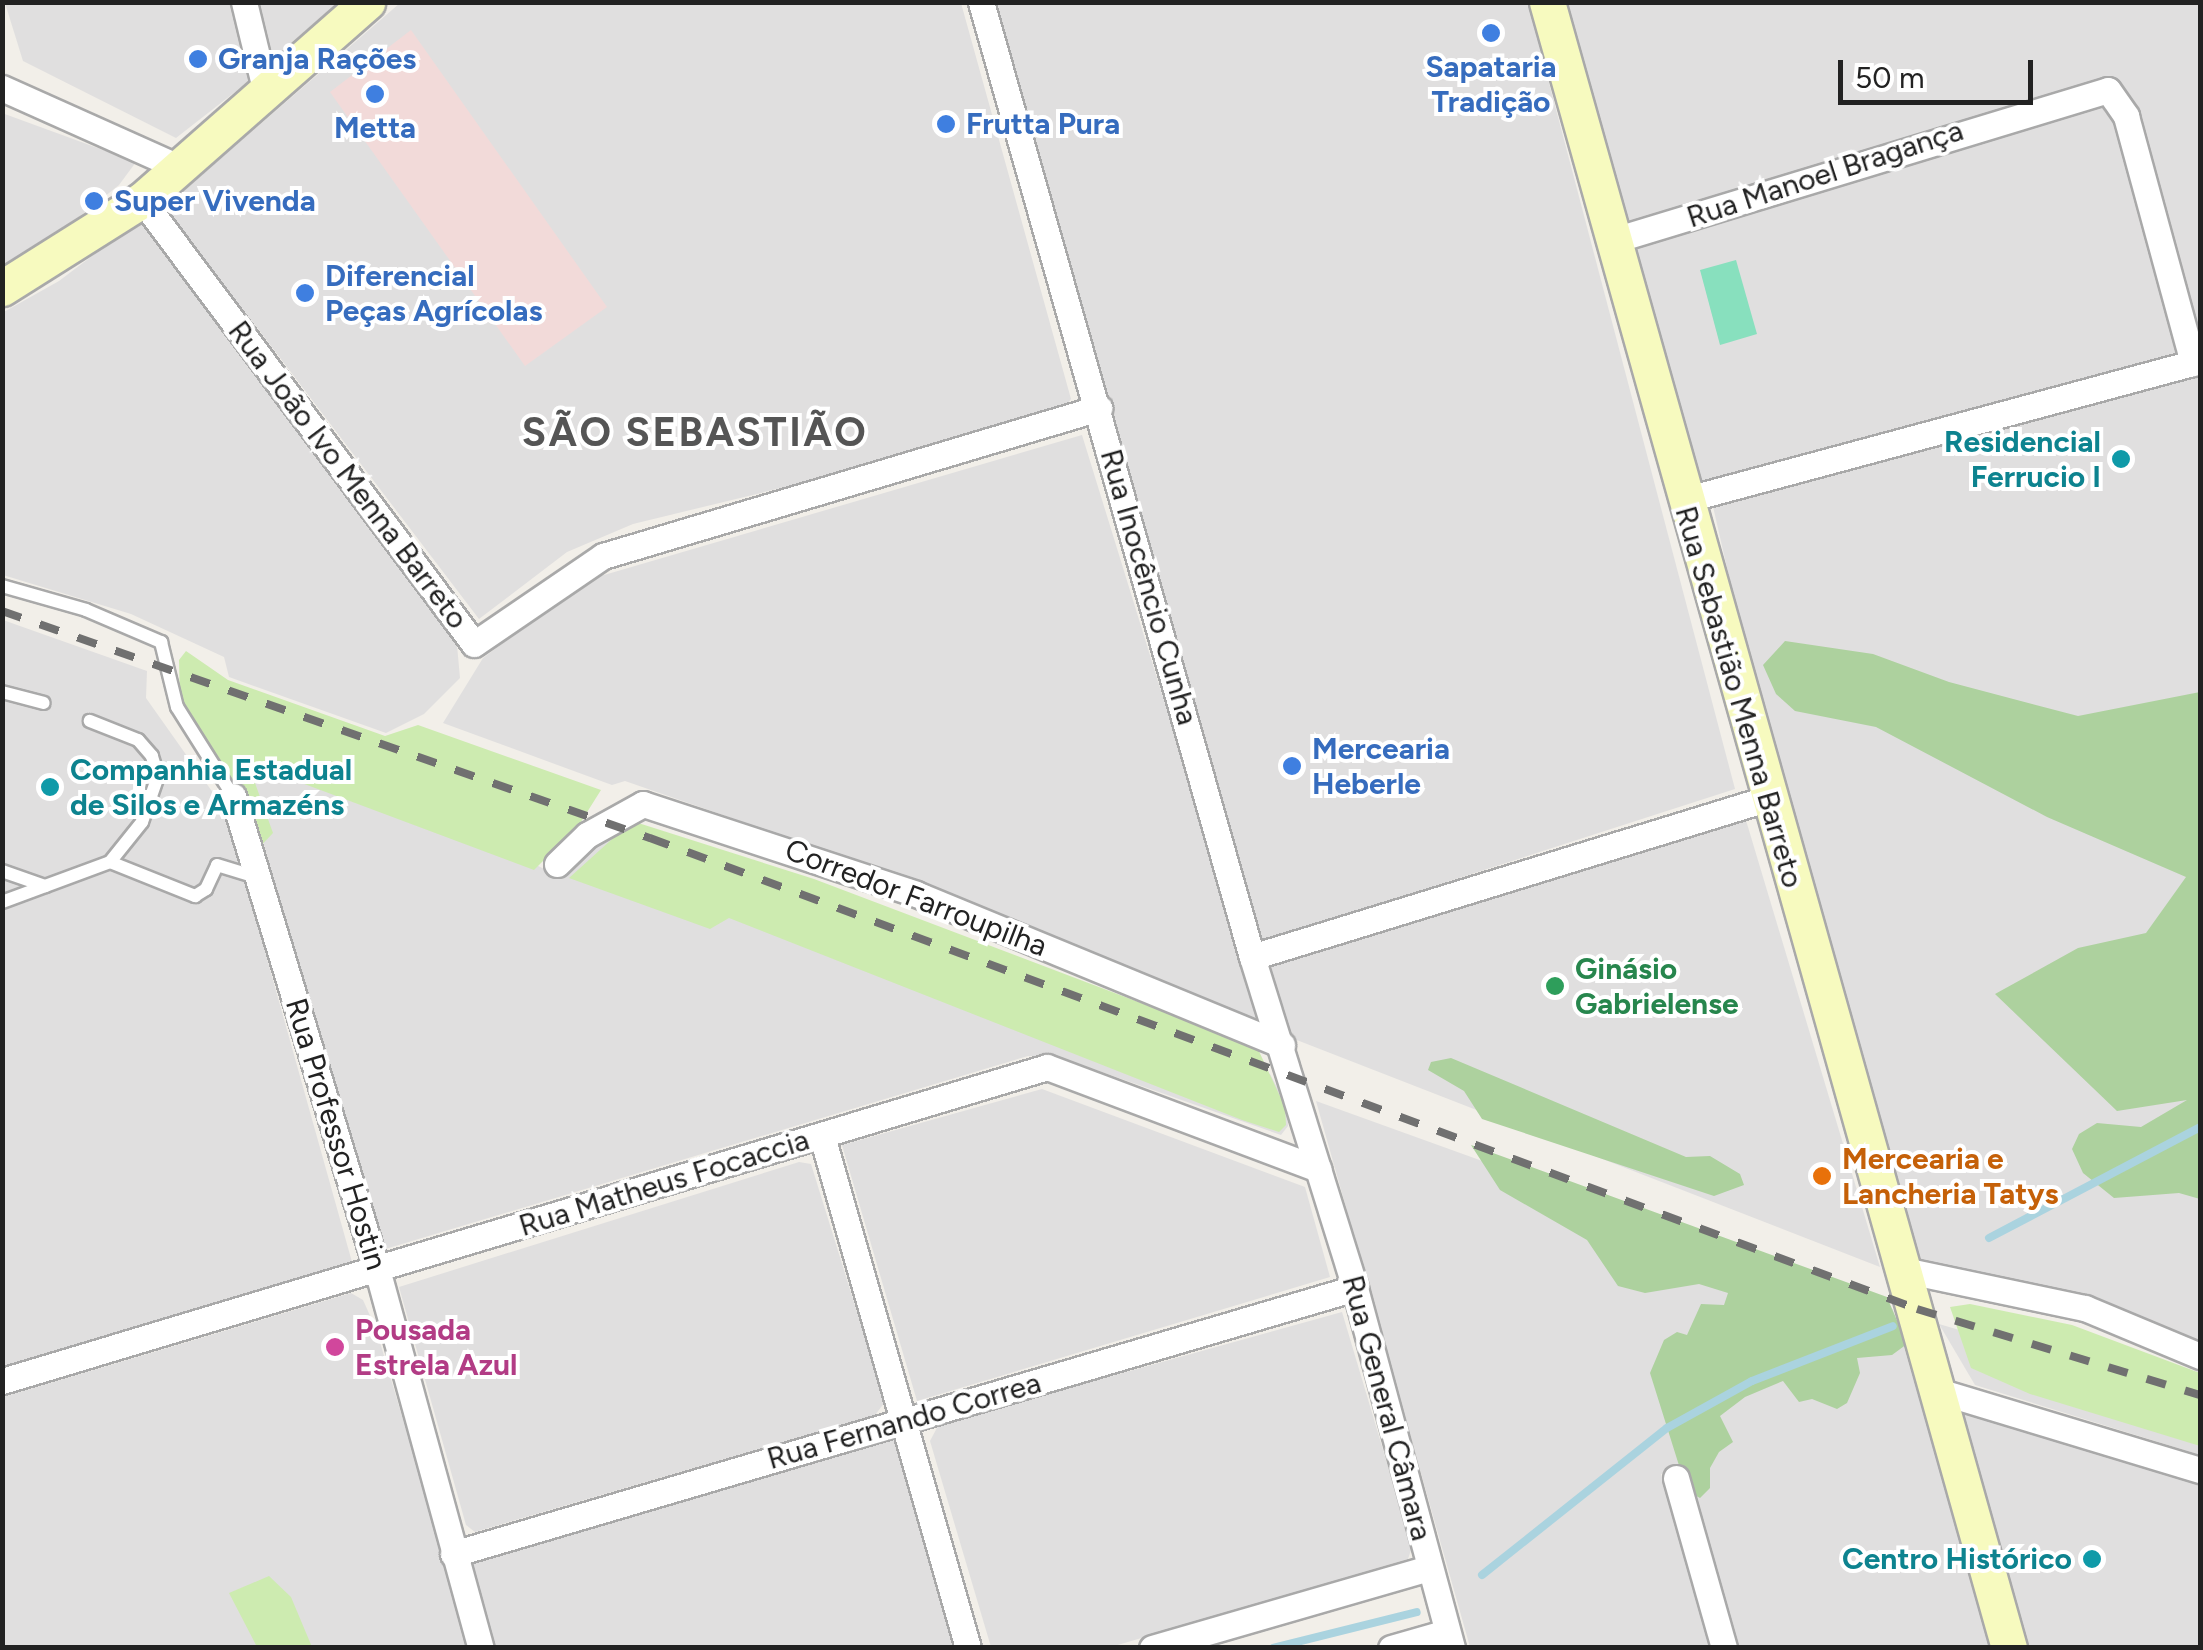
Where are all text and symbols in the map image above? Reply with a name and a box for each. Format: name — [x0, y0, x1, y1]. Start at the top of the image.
marker: Sapataria Tradição — [1480, 22, 1502, 44]
scale bar — [1843, 40, 2038, 102]
place label: Granja Rações — [218, 41, 416, 77]
marker: Granja Rações — [187, 48, 209, 70]
place label: Sapataria Tradição — [1425, 49, 1557, 120]
text: 50 m — [1855, 59, 1924, 96]
marker: Metta — [364, 83, 386, 105]
place label: Frutta Pura — [966, 106, 1120, 142]
place label: Metta — [334, 110, 416, 146]
street label: Rua Manoel Bragança — [1682, 112, 1968, 236]
marker: Frutta Pura — [935, 113, 957, 135]
place label: Super Vivenda — [114, 183, 316, 219]
marker: Super Vivenda — [83, 190, 105, 212]
place label: Diferencial Peças Agrícolas — [325, 258, 542, 328]
marker: Diferencial Peças Agrícolas — [294, 282, 316, 304]
street label: Rua João Ivo Menna Barreto — [220, 314, 476, 636]
district label: SÃO SEBASTIÃO — [522, 408, 868, 456]
place label: Residencial Ferrucio I — [1944, 424, 2101, 494]
street label: Rua Inocêncio Cunha — [1092, 445, 1206, 729]
marker: Residencial Ferrucio I — [2110, 448, 2132, 470]
street label: Rua Sebastião Menna Barreto — [1667, 502, 1811, 892]
place label: Mercearia Heberle — [1312, 731, 1450, 802]
place label: Companhia Estadual de Silos e Armazéns — [70, 752, 352, 822]
marker: Mercearia Heberle — [1281, 755, 1303, 777]
marker: Companhia Estadual de Silos e Armazéns — [39, 776, 61, 798]
street label: Corredor Farroupilha — [780, 831, 1052, 965]
place label: Ginásio Gabrielense — [1575, 951, 1739, 1022]
marker: Ginásio Gabrielense — [1544, 975, 1566, 997]
street label: Rua Professor Hostin — [278, 994, 394, 1274]
street label: Rua Matheus Focaccia — [515, 1122, 813, 1244]
place label: Mercearia e Lancheria Tatys — [1842, 1141, 2058, 1212]
marker: Mercearia e Lancheria Tatys — [1811, 1165, 1833, 1187]
street label: Rua General Câmara — [1334, 1271, 1440, 1545]
place label: Pousada Estrela Azul — [355, 1312, 517, 1382]
marker: Pousada Estrela Azul — [324, 1336, 346, 1358]
street label: Rua Fernando Correa — [763, 1365, 1045, 1477]
place label: Centro Histórico — [1842, 1541, 2072, 1577]
marker: Centro Histórico — [2081, 1548, 2103, 1570]

